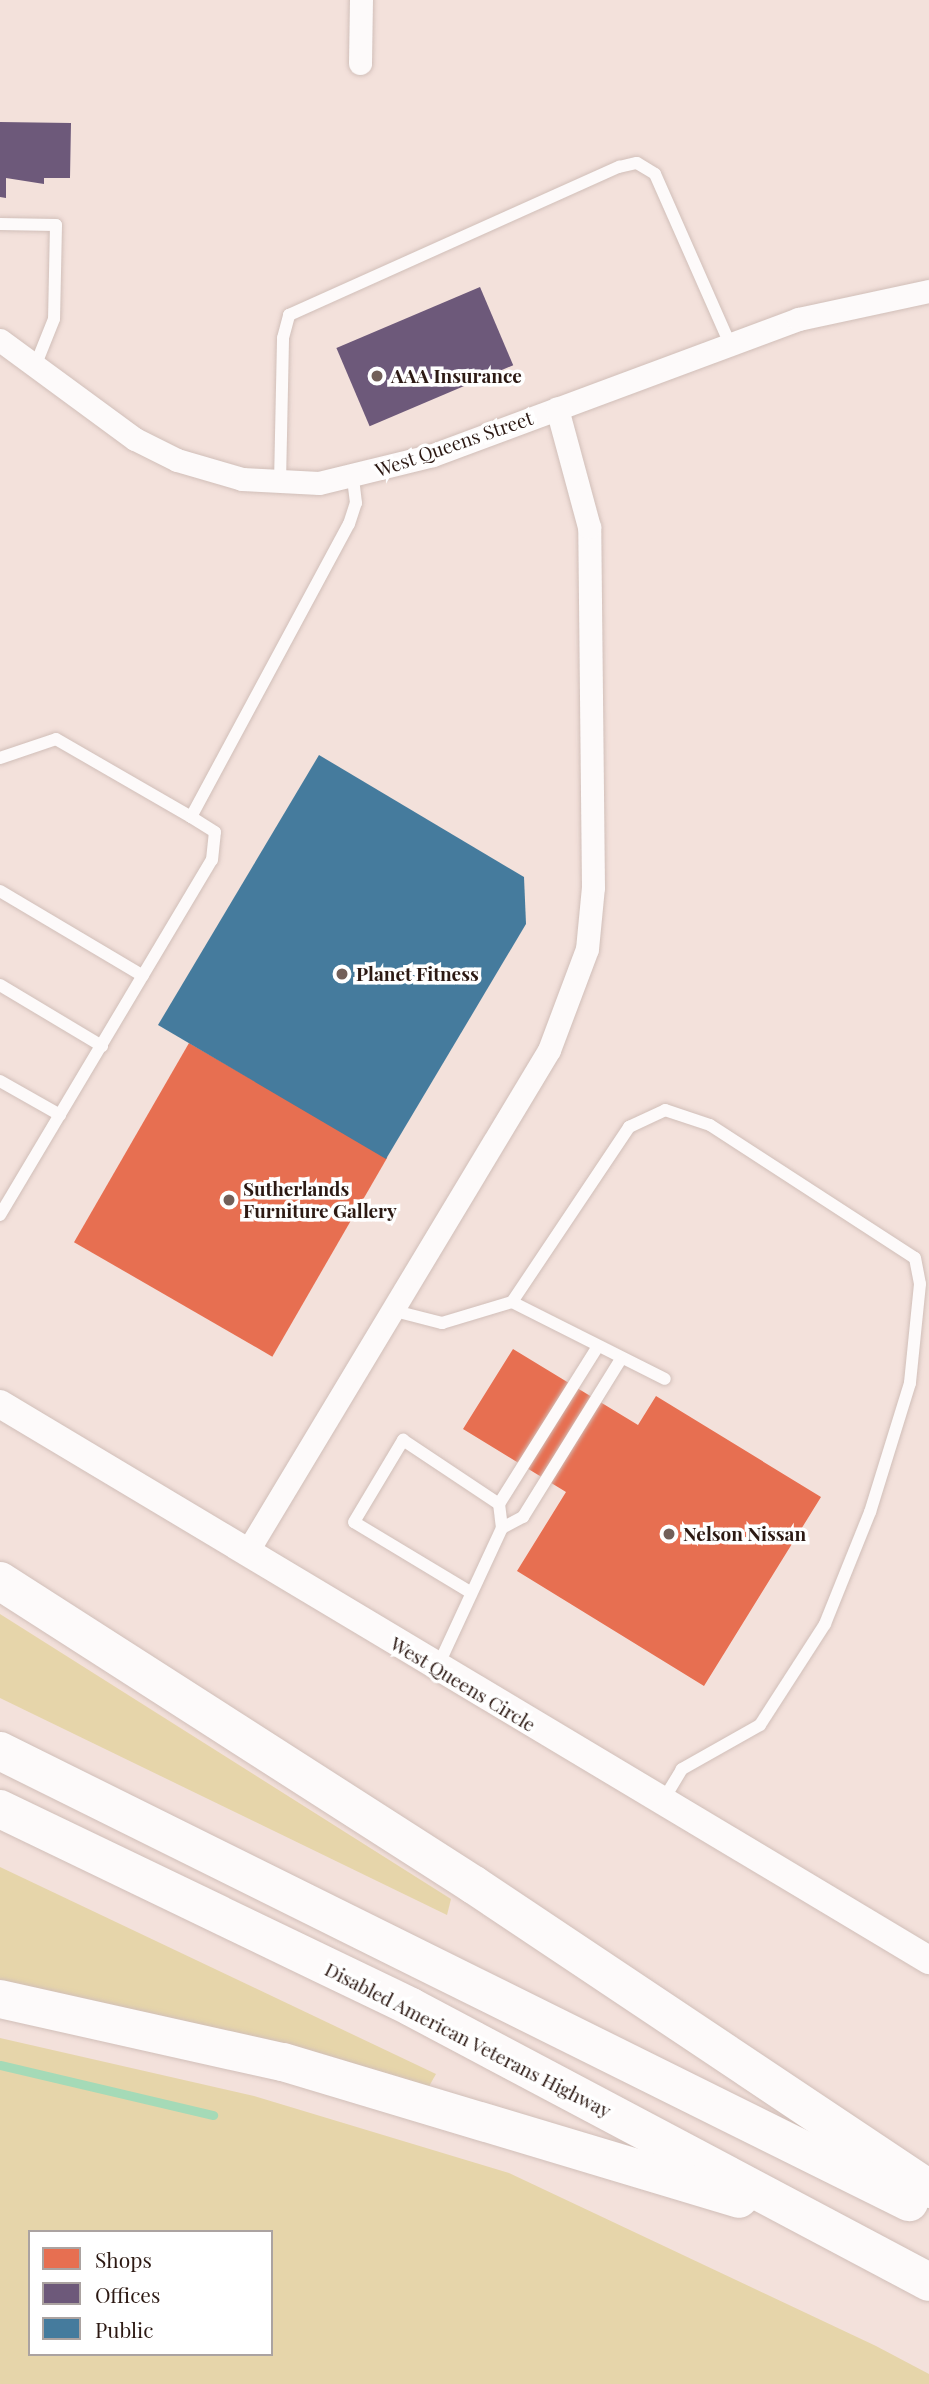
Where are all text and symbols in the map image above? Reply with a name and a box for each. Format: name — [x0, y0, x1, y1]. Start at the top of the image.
place label: AAA Insurance — [391, 365, 522, 387]
marker: AAA Insurance — [369, 368, 385, 384]
street label: West Queens Street — [372, 406, 536, 482]
place label: Planet Fitness — [356, 963, 479, 985]
marker: Planet Fitness — [334, 966, 350, 982]
place label: Sutherlands Furniture Gallery — [243, 1178, 397, 1222]
marker: Sutherlands Furniture Gallery — [221, 1192, 237, 1208]
place label: Nelson Nissan — [683, 1523, 806, 1545]
marker: Nelson Nissan — [661, 1526, 677, 1542]
street label: West Queens Circle — [386, 1632, 540, 1736]
street label: Disabled American Veterans Highway — [321, 1957, 615, 2123]
legend — [28, 2230, 273, 2356]
text: Shops — [95, 2245, 152, 2273]
text: Offices — [95, 2280, 160, 2308]
text: Public — [95, 2315, 153, 2343]

